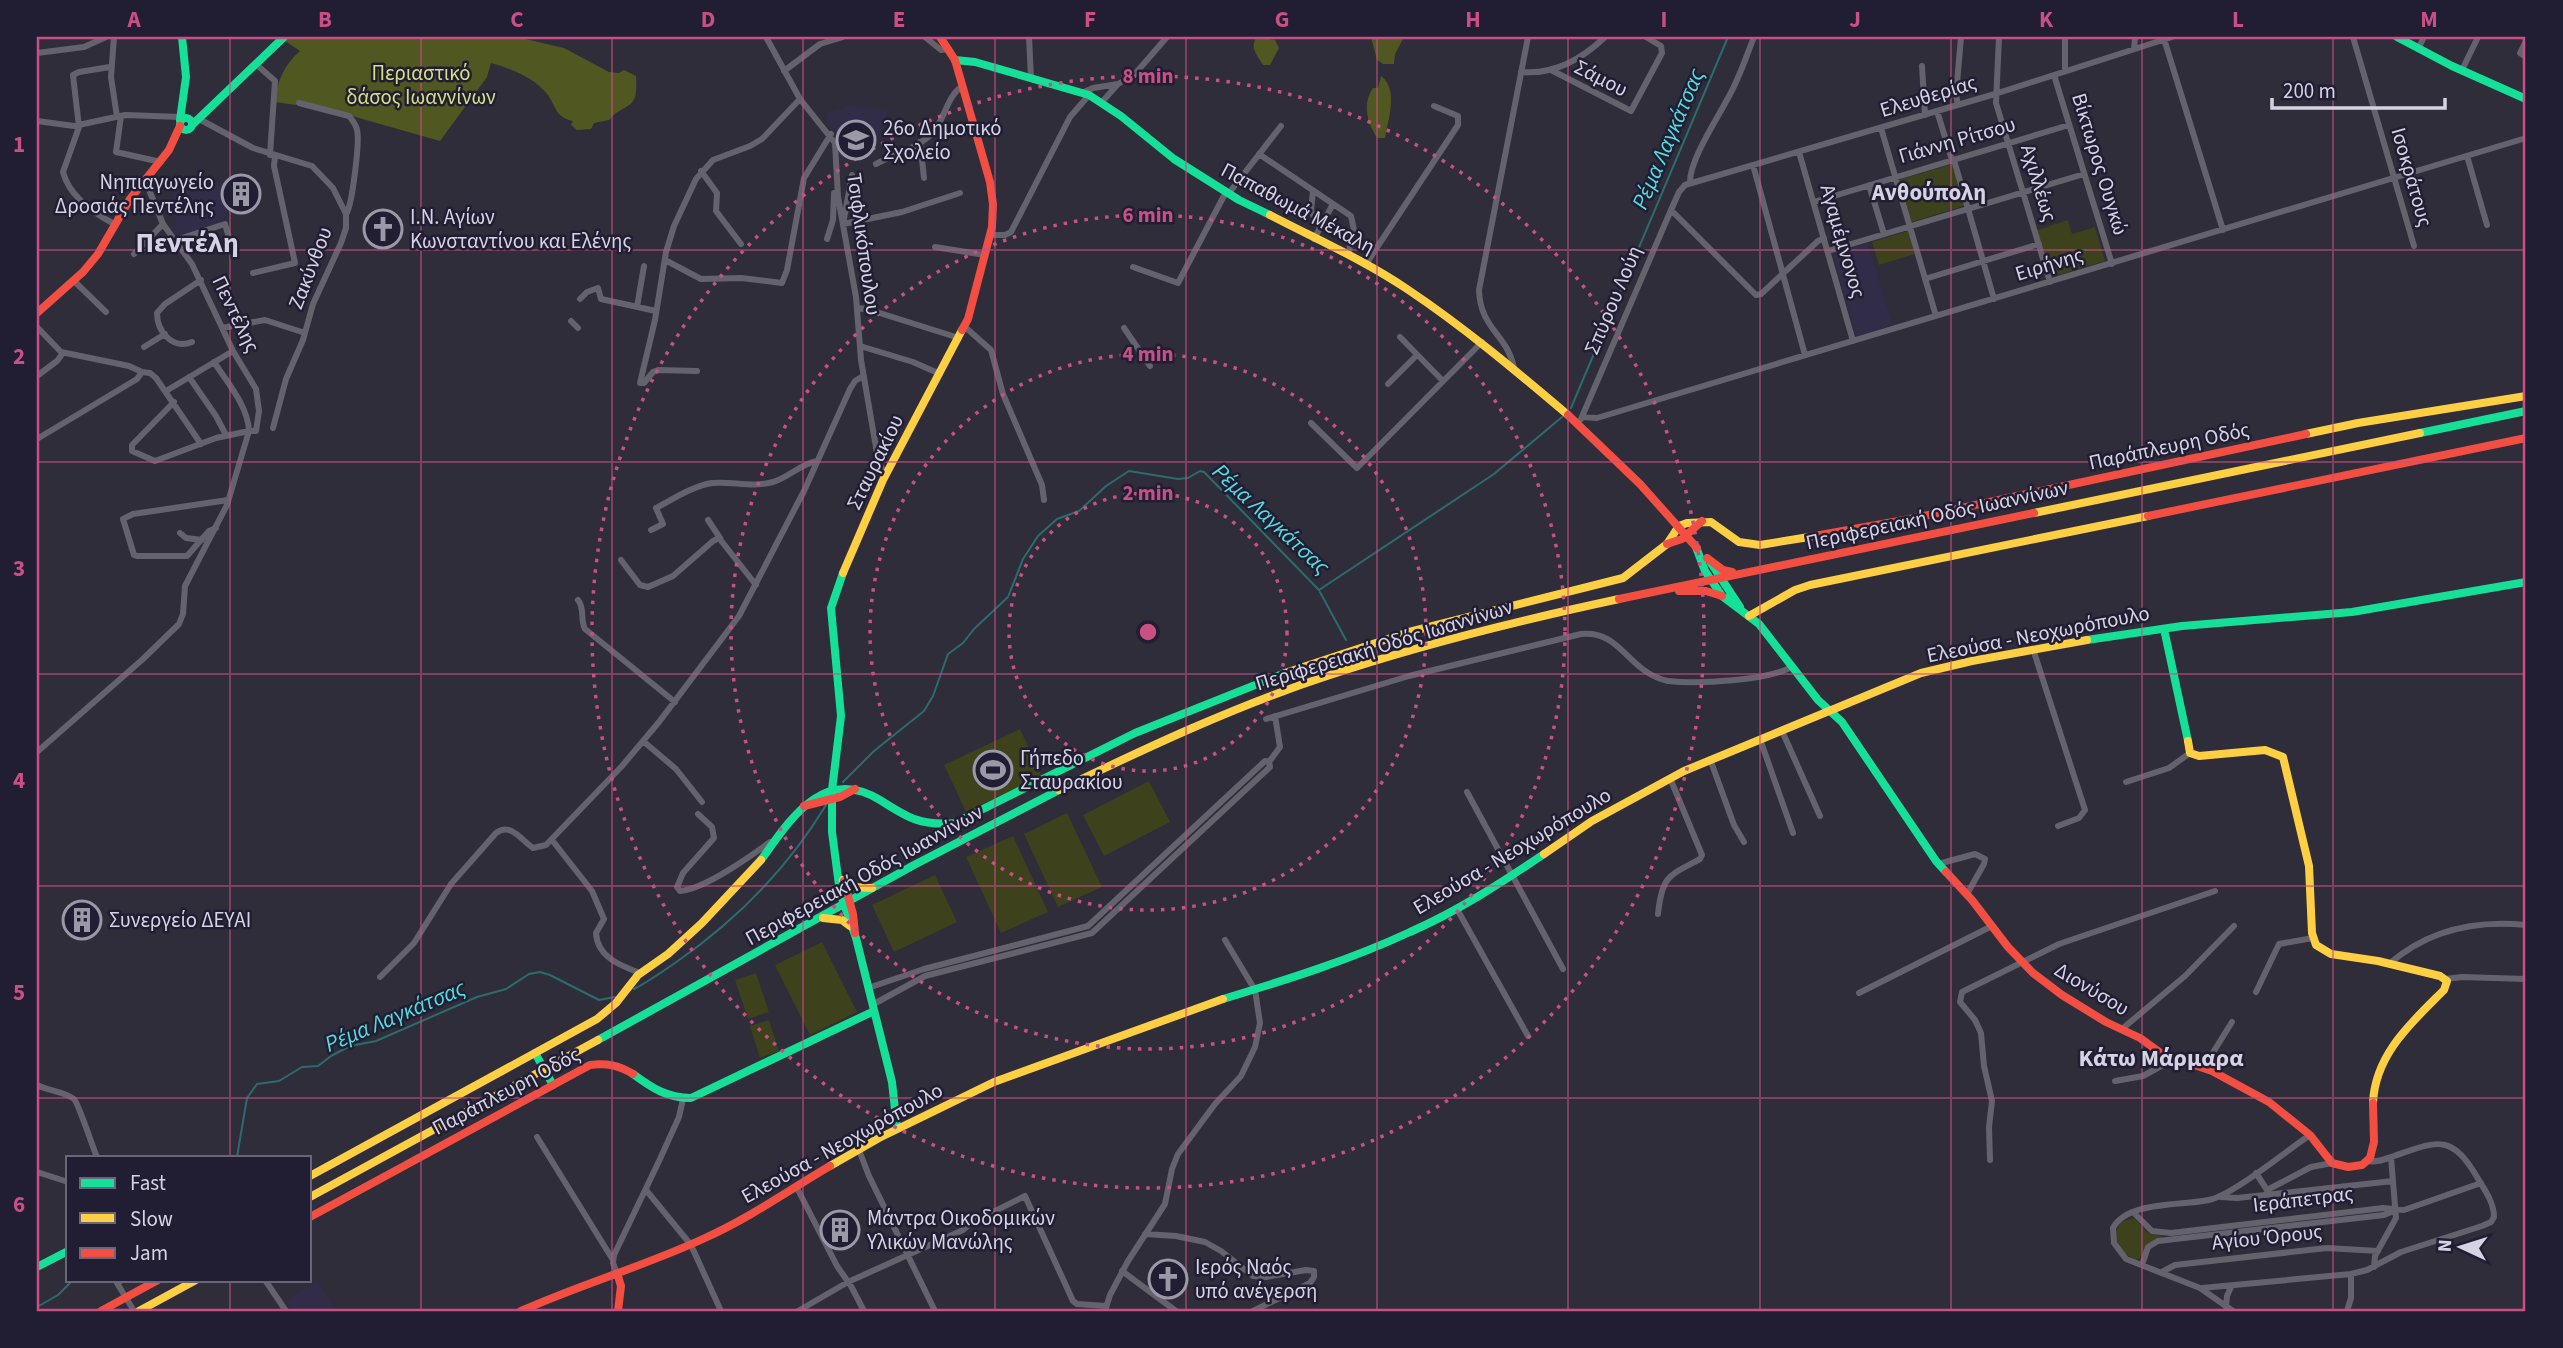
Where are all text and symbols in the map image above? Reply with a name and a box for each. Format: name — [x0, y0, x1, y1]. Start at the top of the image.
text: A — [126, 3, 141, 36]
text: B — [318, 3, 332, 36]
text: C — [510, 3, 524, 36]
text: D — [701, 3, 715, 36]
text: E — [893, 3, 905, 36]
text: F — [1084, 3, 1096, 36]
text: G — [1275, 3, 1289, 36]
text: H — [1465, 3, 1481, 36]
text: I — [1661, 3, 1667, 36]
text: J — [1849, 3, 1861, 36]
text: K — [2039, 3, 2054, 36]
text: L — [2232, 3, 2244, 36]
text: M — [2420, 3, 2438, 36]
street label: Σάμου — [1569, 52, 1633, 104]
park label: Περιαστικό δάσος Ιωαννίνων — [346, 58, 496, 112]
text: 8 min — [1122, 61, 1174, 91]
water label: Ρέμα Λαγκάτσας — [1623, 63, 1713, 215]
scale bar — [2272, 66, 2446, 110]
street label: Ελευθερίας — [1876, 67, 1980, 125]
text: 200 m — [2283, 76, 2336, 106]
street label: Βίκτωρος Ουγκώ — [2064, 89, 2136, 239]
street label: Γιάννη Ρίτσου — [1895, 109, 2019, 171]
place label: 26ο Δημοτικό Σχολείο — [883, 113, 1002, 167]
school or university icon: 26ο Δημοτικό Σχολείο — [835, 119, 877, 161]
street label: Ισοκράτους — [2384, 124, 2440, 230]
text: 1 — [13, 128, 25, 161]
street label: Αχιλλέως — [2013, 141, 2065, 225]
street label: Παπαθωμά Μέκαλη — [1216, 155, 1380, 261]
place label: Νηπιαγωγείο Δροσιάς Πεντέλης — [55, 167, 214, 221]
street label: Τσιφλικόπουλου — [839, 171, 889, 317]
building icon: Νηπιαγωγείο Δροσιάς Πεντέλης — [220, 173, 262, 215]
district label: Ανθούπολη — [1871, 176, 1986, 209]
street label: Αγαμέμνονoς — [1812, 181, 1874, 301]
text: 6 min — [1122, 200, 1174, 230]
place label: Ι.Ν. Αγίων Κωνσταντίνου και Ελένης — [410, 202, 631, 256]
church icon: Ι.Ν. Αγίων Κωνσταντίνου και Ελένης — [362, 208, 404, 250]
street label: Ζακύνθου — [281, 222, 339, 314]
district label: Πεντέλη — [135, 223, 239, 263]
street label: Ειρήνης — [2011, 239, 2087, 289]
street label: Σπύρου Λούη — [1577, 241, 1649, 359]
street label: Πεντέλης — [204, 270, 268, 358]
text: 4 min — [1122, 339, 1174, 369]
text: 2 — [13, 340, 25, 373]
street label: Σταυρακίου — [839, 409, 911, 515]
street label: Παράπλευρη Οδός — [2086, 414, 2252, 478]
water label: Ρέμα Λαγκάτσας — [1205, 456, 1337, 582]
street label: Περιφερειακή Οδός Ιωαννίνων — [1803, 472, 2071, 557]
text: 2 min — [1122, 478, 1174, 508]
text: 3 — [13, 552, 25, 585]
street label: Περιφερειακή Οδός Ιωαννίνων — [1252, 592, 1516, 698]
street label: Ελεούσα - Νεοχωρόπουλο — [1924, 598, 2152, 670]
centre of rings — [1136, 620, 1160, 644]
place label: Γήπεδο Σταυρακίου — [1020, 743, 1123, 797]
sports icon: Γήπεδο Σταυρακίου — [972, 749, 1014, 791]
text: 4 — [13, 764, 25, 797]
street label: Ελεούσα - Νεοχωρόπουλο — [1407, 780, 1617, 922]
street label: Περιφερειακή Οδός Ιωαννίνων — [740, 797, 988, 953]
building icon: Συνεργείο ΔΕΥΑΙ — [61, 899, 103, 941]
place label: Συνεργείο ΔΕΥΑΙ — [109, 905, 251, 935]
street label: Διονύσου — [2049, 955, 2135, 1023]
water label: Ρέμα Λαγκάτσας — [319, 971, 471, 1061]
text: 5 — [13, 976, 25, 1009]
street label: Παράπλευρη Οδός — [427, 1039, 585, 1143]
district label: Κάτω Μάρμαρα — [2079, 1041, 2244, 1076]
street label: Ελεούσα - Νεοχωρόπουλο — [736, 1075, 948, 1211]
legend — [66, 1156, 312, 1282]
text: Fast — [130, 1168, 166, 1198]
street label: Ιεράπετρας — [2251, 1178, 2355, 1220]
text: 6 — [13, 1188, 25, 1221]
place label: Μάντρα Οικοδομικών Υλικών Μανώλης — [866, 1203, 1055, 1257]
text: Slow — [130, 1204, 173, 1234]
building icon: Μάντρα Οικοδομικών Υλικών Μανώλης — [819, 1209, 861, 1251]
north arrow — [2426, 1212, 2496, 1282]
street label: Αγίου Όρους — [2210, 1216, 2324, 1258]
text: Jam — [130, 1238, 168, 1268]
text: N — [2432, 1239, 2459, 1253]
place label: Ιερός Ναός υπό ανέγερση — [1195, 1252, 1317, 1306]
church icon: Ιερός Ναός υπό ανέγερση — [1147, 1258, 1189, 1300]

